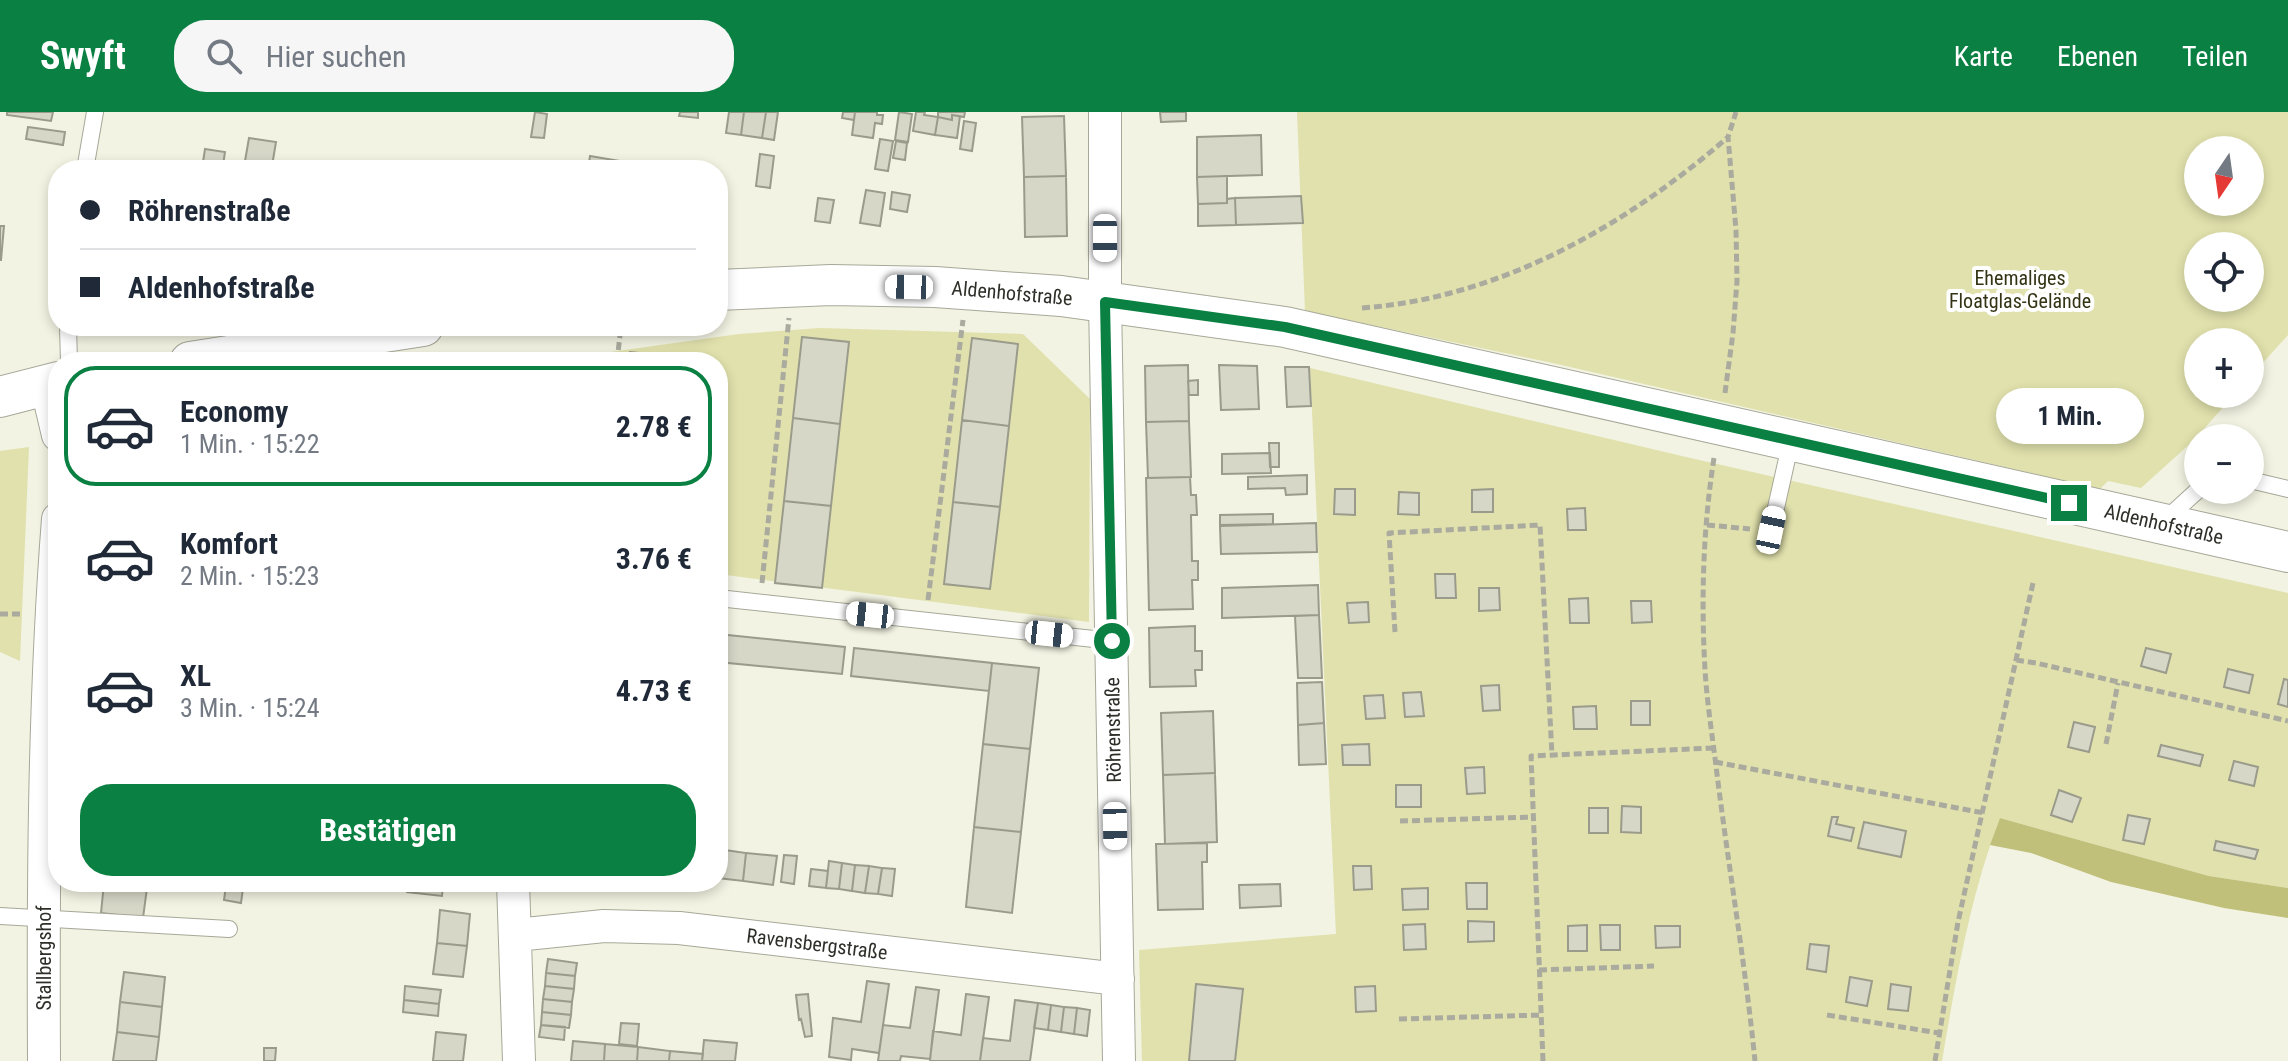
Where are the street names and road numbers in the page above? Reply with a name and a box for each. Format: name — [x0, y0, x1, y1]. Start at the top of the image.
street label: Aldenhofstraße — [951, 276, 1073, 310]
street label: Aldenhofstraße — [2102, 499, 2226, 549]
street label: Röhrenstraße — [1100, 677, 1126, 783]
street label: Stallbergshof — [32, 905, 56, 1011]
street label: Ravensbergstraße — [745, 923, 889, 965]

